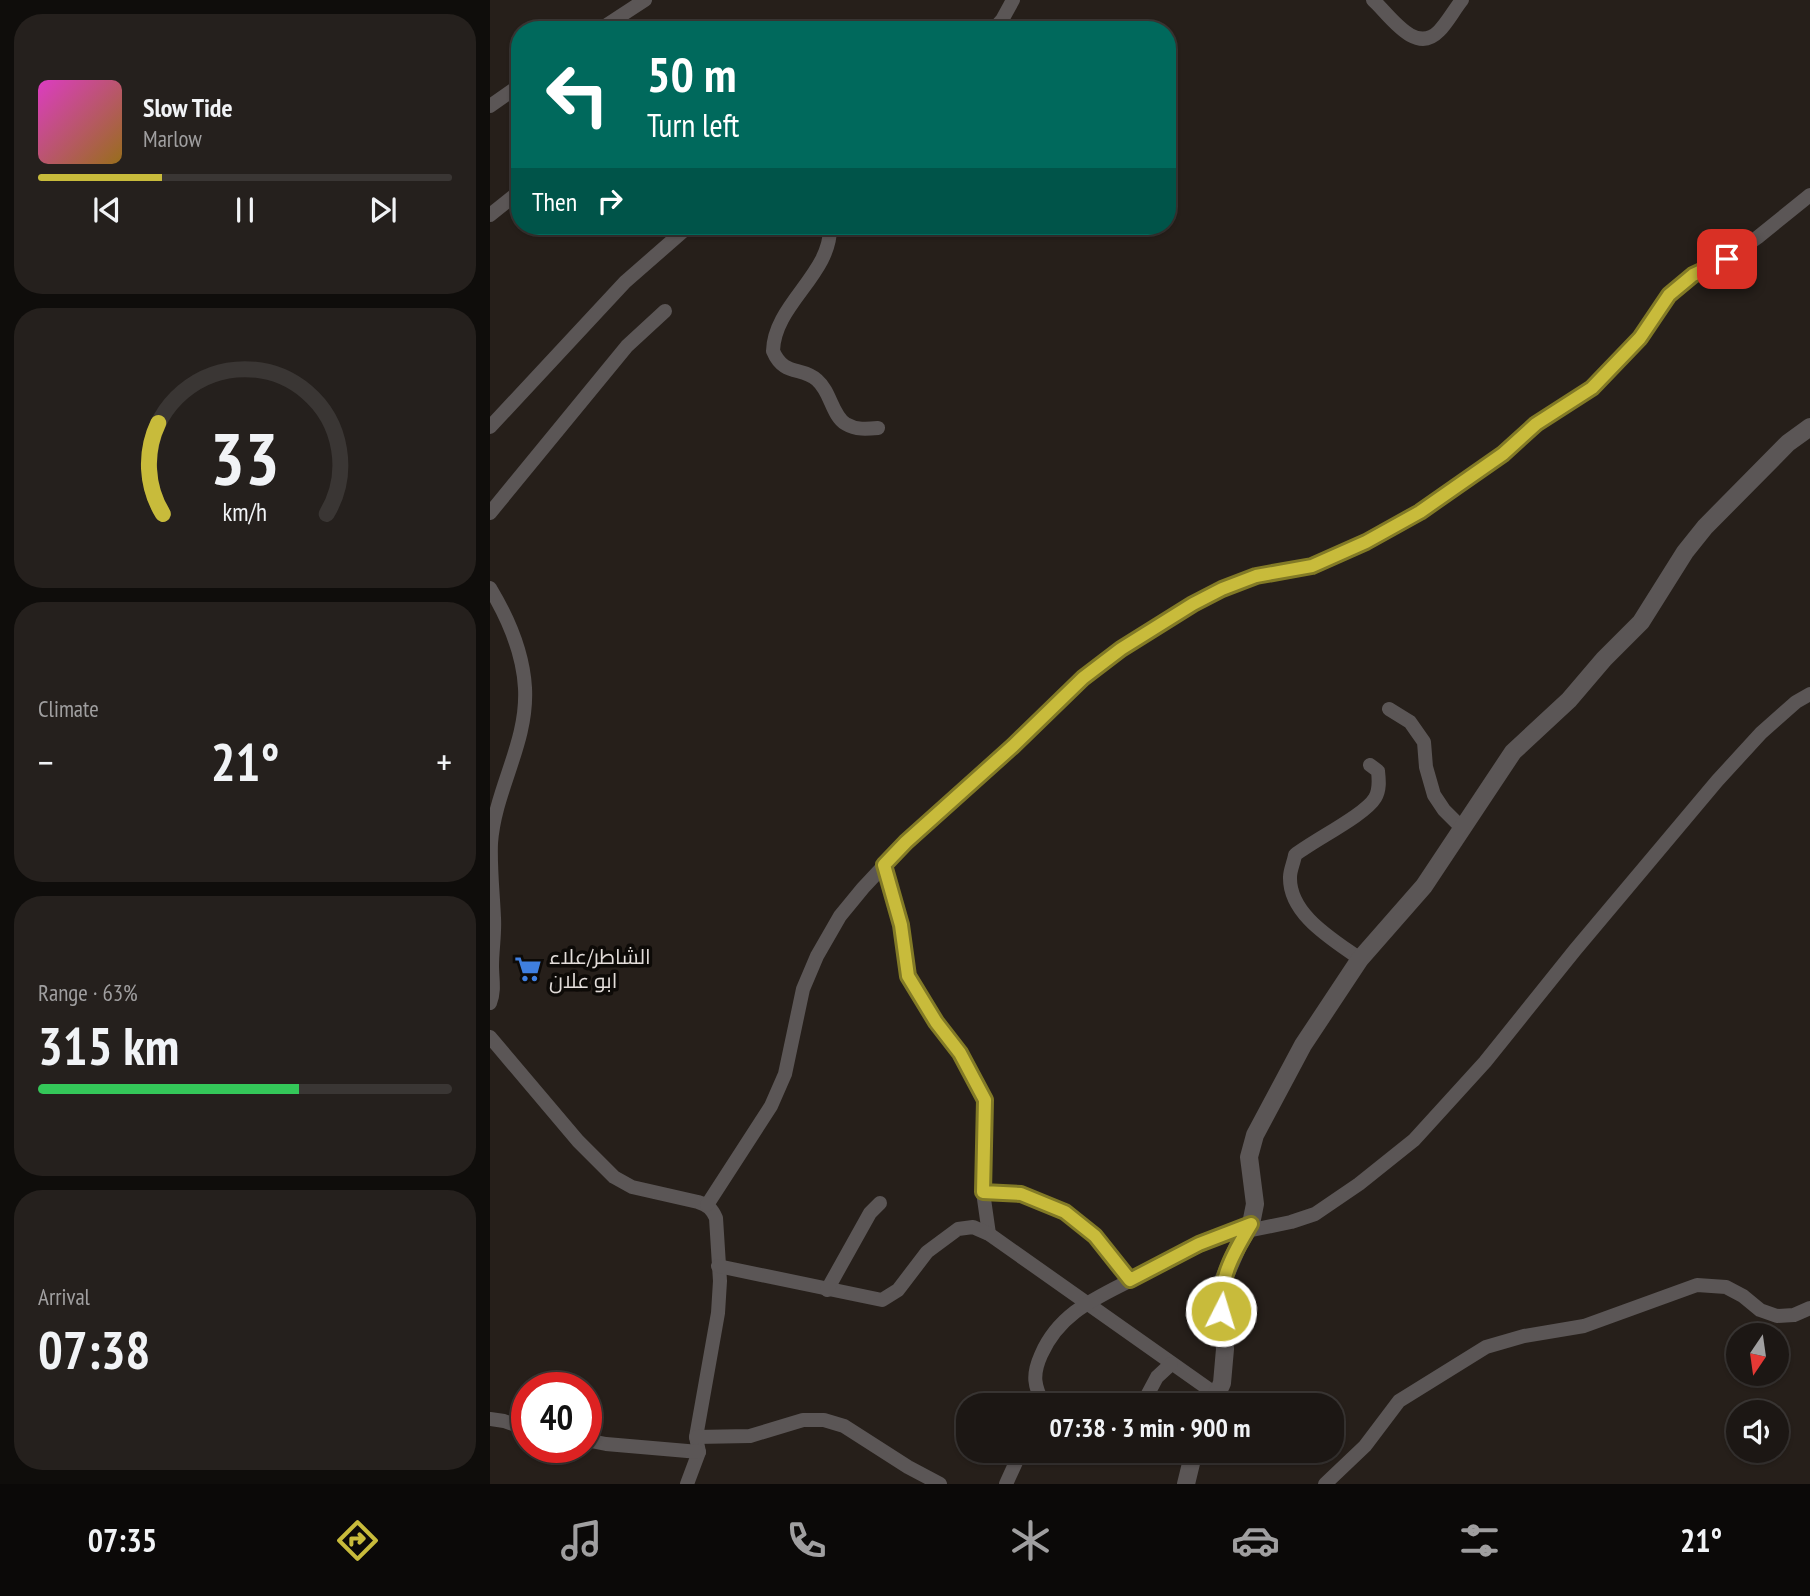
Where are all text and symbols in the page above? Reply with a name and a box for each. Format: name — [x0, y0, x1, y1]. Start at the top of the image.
text: 50 m — [647, 42, 736, 106]
icon: left — [532, 49, 623, 140]
text: Slow Tide — [143, 91, 233, 124]
text: Turn left — [647, 104, 739, 146]
text: Marlow — [143, 124, 202, 153]
icon: right — [591, 182, 629, 220]
text: Then — [532, 185, 577, 218]
icon: previous — [88, 191, 126, 229]
icon: pause — [226, 191, 264, 229]
icon: next — [364, 191, 402, 229]
pin — [1697, 229, 1757, 289]
icon: arrive — [1708, 240, 1746, 278]
text: 33 — [210, 410, 280, 504]
text: km/h — [223, 496, 267, 528]
text: Climate — [38, 694, 99, 723]
text: 21° — [211, 728, 279, 795]
text: − — [38, 737, 54, 786]
text: + — [436, 737, 452, 786]
place label: الشاطر/علاء ابو علان — [549, 943, 651, 994]
supermarket icon: الشاطر/علاء ابو علان — [513, 954, 543, 984]
text: Range · 63% — [38, 978, 138, 1007]
text: 315 km — [38, 1012, 179, 1079]
position arrow — [1184, 1274, 1258, 1348]
text: Arrival — [38, 1282, 90, 1311]
text: 07:38 — [38, 1316, 150, 1383]
north arrow — [1726, 1323, 1788, 1386]
map controls — [1726, 1323, 1789, 1463]
speed limit sign: 40 — [511, 1372, 602, 1463]
button: sound — [1726, 1400, 1789, 1463]
text: 07:38 · 3 min · 900 m — [1050, 1411, 1250, 1444]
icon: directions — [333, 1516, 382, 1565]
icon: music — [557, 1516, 606, 1565]
icon: phone — [782, 1516, 831, 1565]
icon: climate — [1006, 1516, 1055, 1565]
icon: car — [1231, 1516, 1280, 1565]
icon: filters — [1455, 1516, 1504, 1565]
text: 07:35 — [88, 1519, 157, 1561]
text: 21° — [1680, 1519, 1722, 1561]

